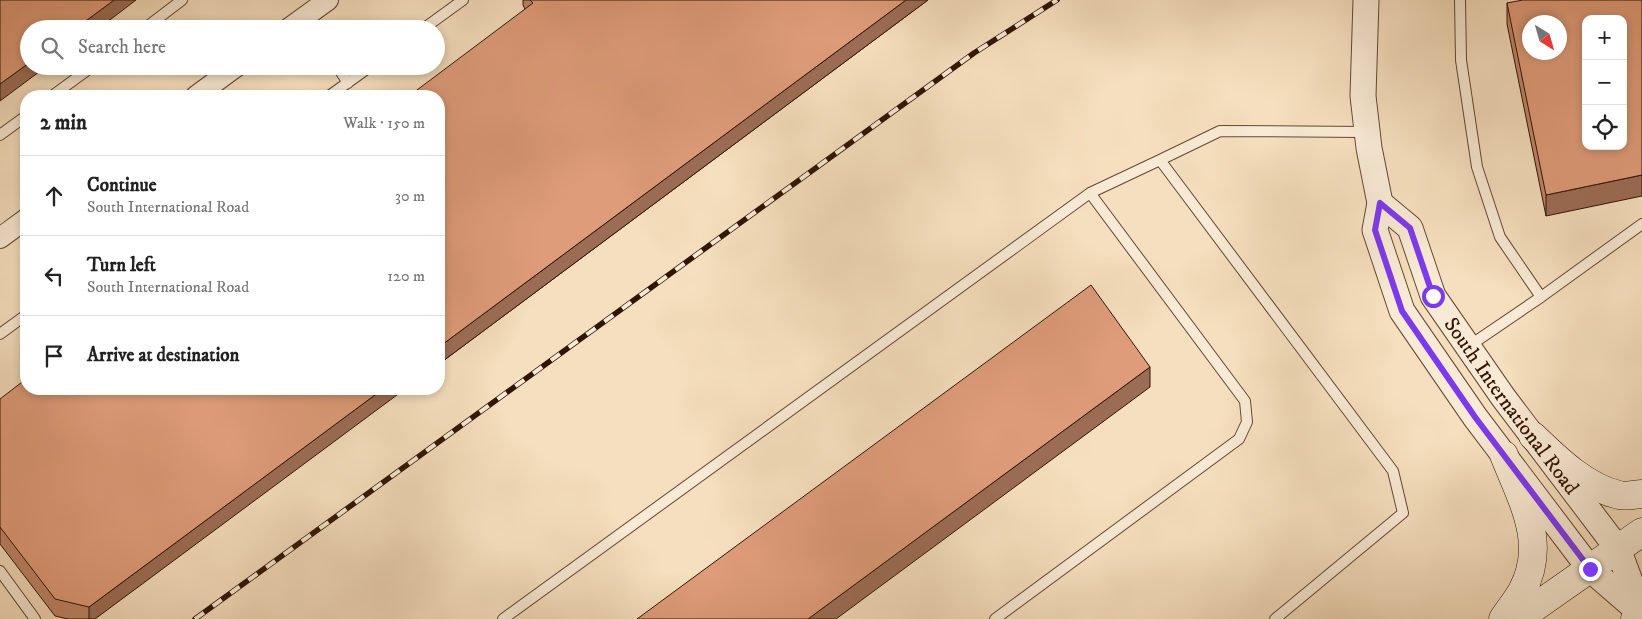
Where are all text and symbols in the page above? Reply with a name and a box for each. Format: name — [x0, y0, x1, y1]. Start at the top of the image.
north arrow — [1522, 15, 1567, 60]
map controls — [1582, 15, 1627, 150]
button: + — [1582, 15, 1627, 60]
search box — [20, 20, 445, 75]
icon: search — [38, 34, 66, 62]
text: Search here — [78, 36, 166, 59]
button: − — [1582, 60, 1627, 105]
button: locate — [1582, 105, 1627, 150]
text: 2 min — [40, 110, 87, 136]
text: Walk · 150 m — [343, 113, 425, 133]
text: Continue — [87, 174, 157, 197]
icon: ahead — [40, 182, 68, 210]
text: 30 m — [395, 186, 425, 206]
text: South International Road — [87, 197, 249, 217]
text: Turn left — [87, 254, 156, 277]
icon: left — [40, 262, 68, 290]
text: 120 m — [387, 266, 425, 286]
text: South International Road — [87, 277, 249, 297]
route start — [1422, 285, 1445, 308]
street label: South International Road — [1438, 313, 1585, 501]
icon: arrive — [40, 342, 68, 370]
text: Arrive at destination — [87, 344, 239, 367]
route end — [1579, 558, 1602, 581]

